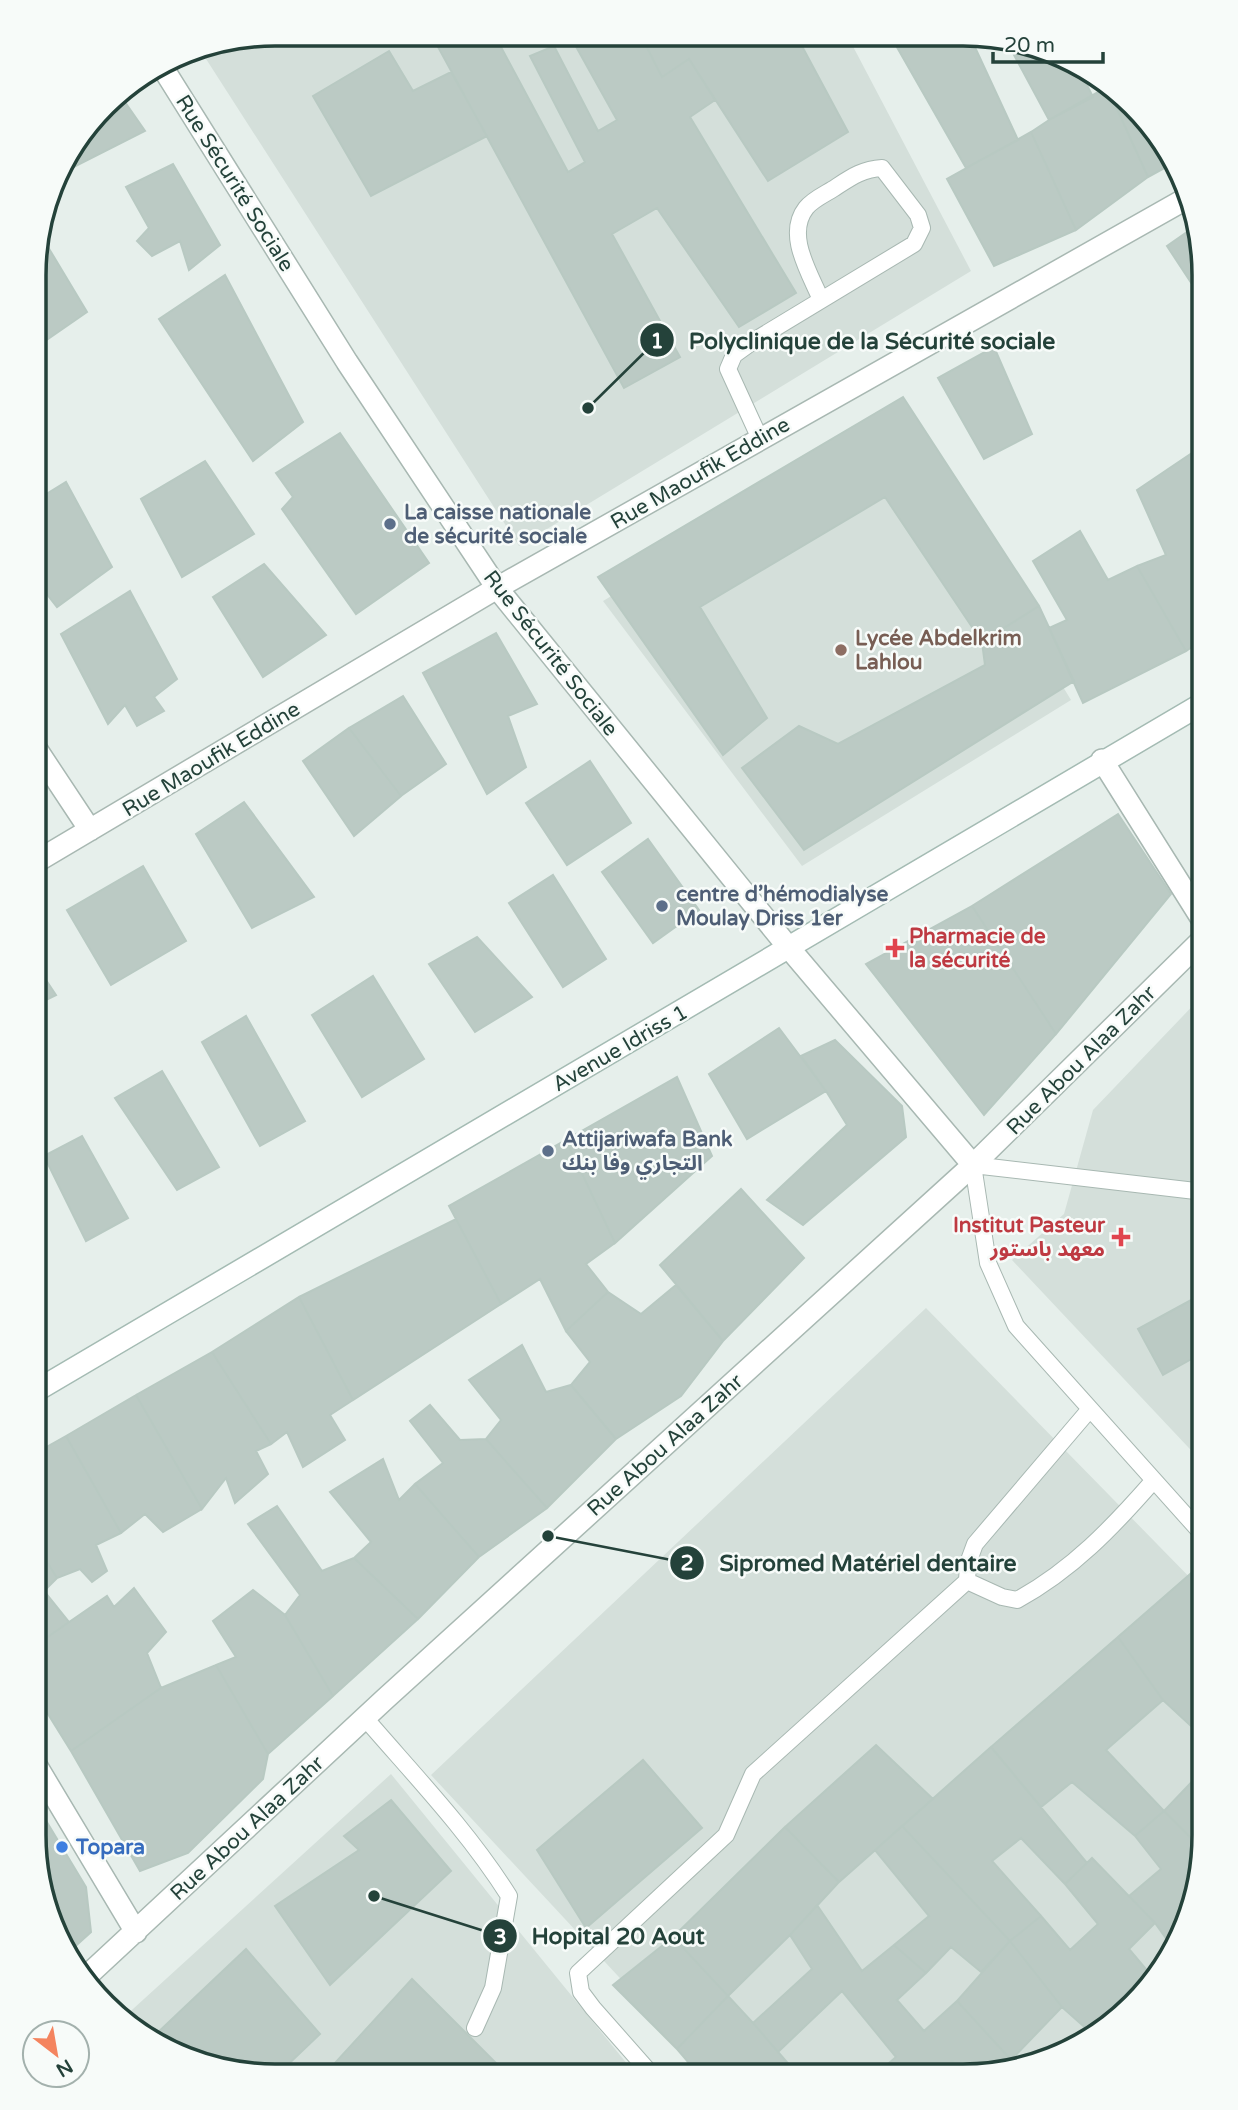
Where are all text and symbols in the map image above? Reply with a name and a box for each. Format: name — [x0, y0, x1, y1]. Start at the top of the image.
scale bar — [993, 21, 1103, 65]
text: 20 m — [1004, 33, 1055, 58]
street label: Rue Sécurité Sociale — [170, 90, 299, 276]
callout: Polyclinique de la Sécurité sociale — [640, 318, 1069, 362]
text: Polyclinique de la Sécurité sociale — [689, 328, 1055, 356]
text: 1 — [650, 329, 664, 354]
street label: Rue Maoufik Eddine — [606, 412, 794, 535]
place label: La caisse nationale de sécurité sociale — [404, 500, 591, 549]
marker: La caisse nationale de sécurité sociale — [382, 516, 398, 532]
street label: Rue Sécurité Sociale — [478, 565, 623, 741]
place label: Lycée Abdelkrim Lahlou — [855, 626, 1022, 675]
marker: Lycée Abdelkrim Lahlou — [833, 642, 849, 658]
street label: Rue Maoufik Eddine — [118, 697, 305, 822]
place label: centre d’hémodialyse Moulay Driss 1er — [676, 882, 888, 931]
marker: centre d’hémodialyse Moulay Driss 1er — [654, 898, 670, 914]
place label: Pharmacie de la sécurité — [909, 924, 1046, 973]
marker: Pharmacie de la sécurité — [887, 940, 903, 956]
street label: Rue Abou Alaa Zahr — [1002, 981, 1161, 1140]
street label: Avenue Idriss 1 — [548, 1000, 692, 1097]
place label: Attijariwafa Bank التجاري وفا بنك — [562, 1127, 733, 1180]
marker: Attijariwafa Bank التجاري وفا بنك — [540, 1143, 556, 1159]
place label: Institut Pasteur معهد باستور — [953, 1213, 1106, 1262]
marker: Institut Pasteur معهد باستور — [1111, 1227, 1131, 1247]
street label: Rue Abou Alaa Zahr — [582, 1369, 748, 1522]
callout: Sipromed Matériel dentaire — [670, 1541, 1030, 1585]
text: Sipromed Matériel dentaire — [719, 1550, 1017, 1578]
text: 2 — [680, 1551, 694, 1576]
street label: Rue Abou Alaa Zahr — [165, 1751, 329, 1906]
place label: Topara — [75, 1835, 145, 1860]
marker: Topara — [54, 1839, 70, 1855]
callout: Hopital 20 Aout — [483, 1914, 719, 1958]
text: Hopital 20 Aout — [531, 1923, 705, 1951]
text: 3 — [493, 1925, 507, 1950]
north arrow — [21, 2019, 91, 2089]
text: N — [52, 2054, 76, 2081]

